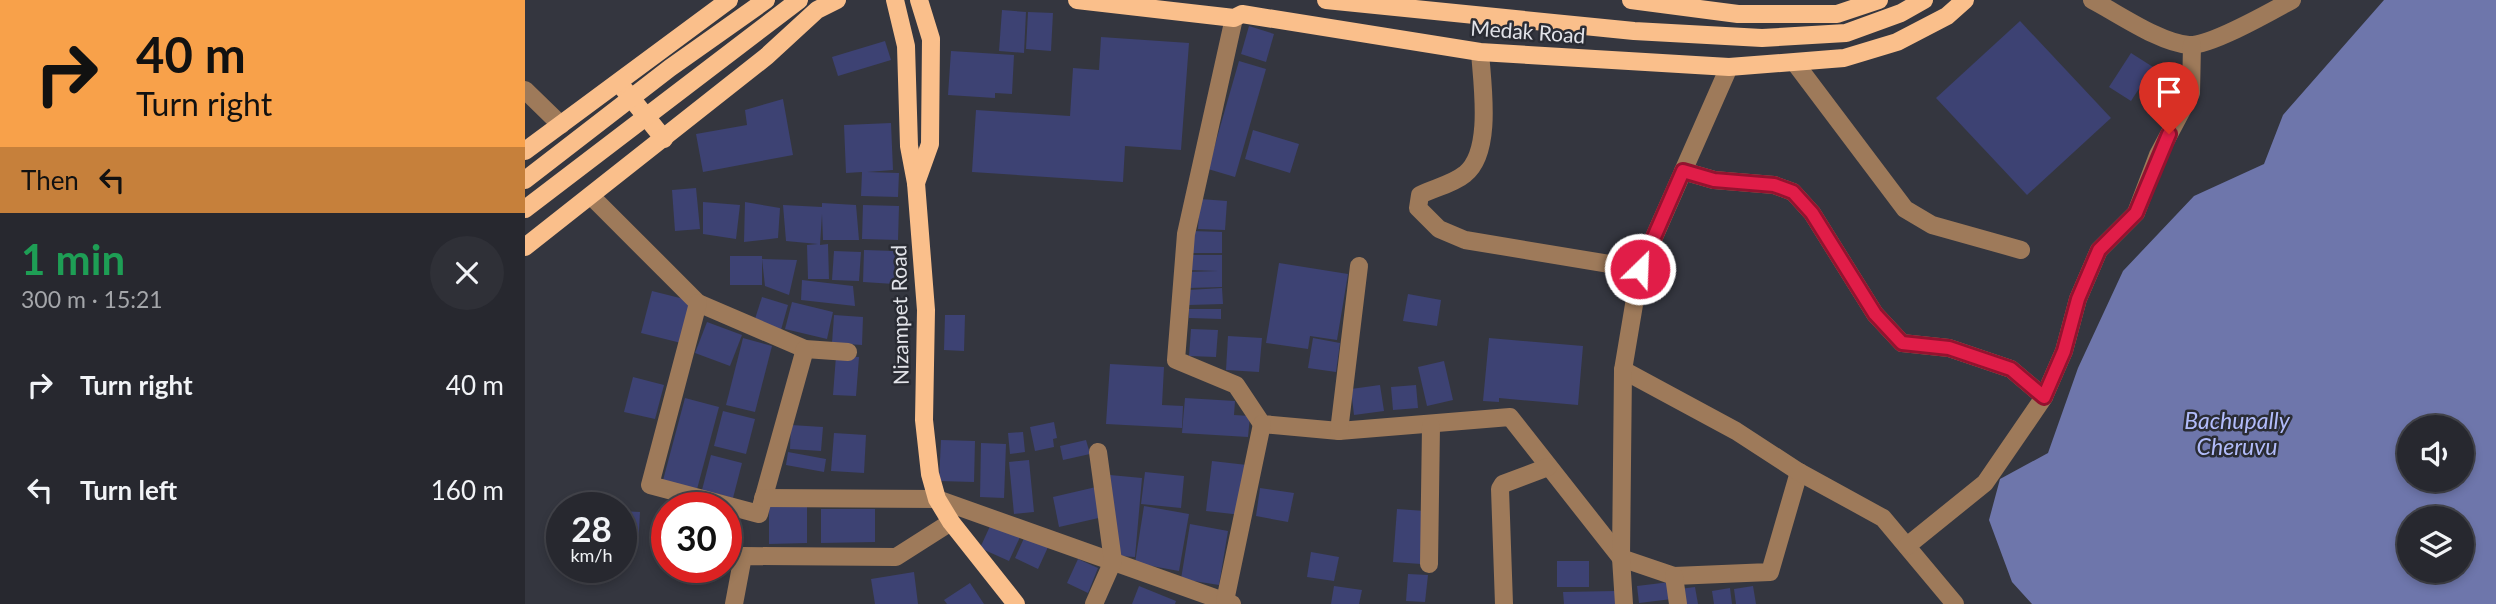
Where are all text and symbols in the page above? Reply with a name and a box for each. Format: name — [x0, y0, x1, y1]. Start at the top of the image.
street label: Medak Road — [1470, 15, 1586, 47]
text: 40 m — [136, 25, 246, 83]
icon: right — [21, 28, 112, 119]
pin — [2139, 62, 2199, 134]
icon: arrive — [2150, 73, 2188, 111]
text: Turn right — [136, 84, 272, 123]
icon: left — [93, 161, 131, 199]
text: Then — [21, 164, 79, 196]
position arrow — [1603, 232, 1677, 306]
text: 1 min — [21, 234, 125, 284]
button: close — [430, 236, 504, 310]
street label: Nizampet Road — [885, 245, 913, 385]
text: 300 m · 15:21 — [21, 285, 163, 313]
icon: right — [21, 366, 59, 404]
text: Turn right — [80, 369, 193, 401]
text: 40 m — [446, 369, 504, 401]
water label: Bachupally Cheruvu — [2184, 406, 2291, 460]
map controls — [2397, 415, 2474, 583]
button: sound — [2397, 415, 2474, 492]
icon: left — [21, 471, 59, 509]
text: Turn left — [80, 474, 177, 506]
text: 160 m — [431, 474, 504, 506]
speed limit sign: 30 — [651, 492, 742, 583]
button: layers — [2397, 506, 2474, 583]
text: 28 — [571, 507, 612, 549]
text: km/h — [570, 544, 613, 566]

